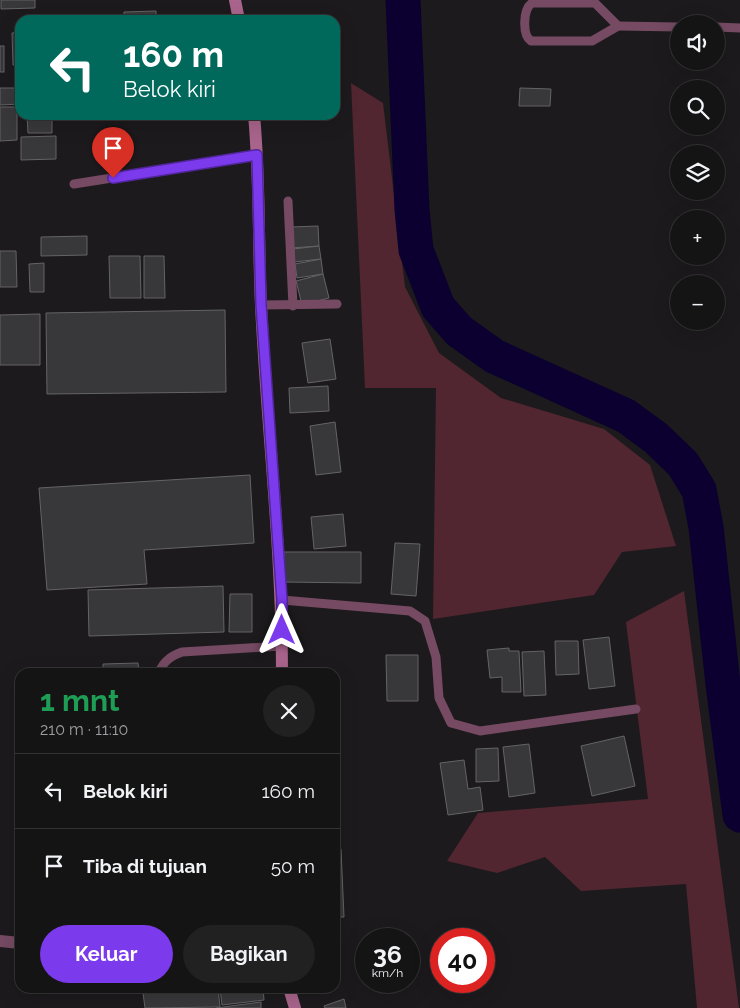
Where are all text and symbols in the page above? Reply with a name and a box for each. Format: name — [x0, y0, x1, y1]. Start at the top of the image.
map controls — [670, 15, 725, 330]
button: sound — [670, 15, 725, 70]
text: 160 m — [123, 34, 224, 75]
icon: left — [40, 35, 105, 100]
text: Belok kiri — [123, 76, 216, 102]
button: search — [670, 80, 725, 135]
pin — [92, 127, 134, 178]
icon: arrive — [99, 134, 127, 162]
button: layers — [670, 145, 725, 200]
button: + — [670, 210, 725, 265]
button: − — [670, 275, 725, 330]
position arrow — [255, 603, 307, 655]
text: 1 mnt — [40, 683, 120, 718]
button: close — [263, 685, 315, 737]
text: 210 m · 11:10 — [40, 720, 128, 739]
icon: left — [40, 777, 68, 805]
text: Belok kiri — [83, 780, 168, 802]
text: 160 m — [261, 780, 315, 802]
icon: arrive — [40, 852, 68, 880]
text: Tiba di tujuan — [83, 855, 207, 877]
text: 50 m — [271, 855, 315, 877]
button: Keluar — [40, 925, 173, 983]
button: Bagikan — [183, 925, 315, 983]
speed limit sign: 40 — [430, 928, 495, 993]
text: 36 — [373, 939, 402, 969]
text: km/h — [372, 966, 403, 980]

